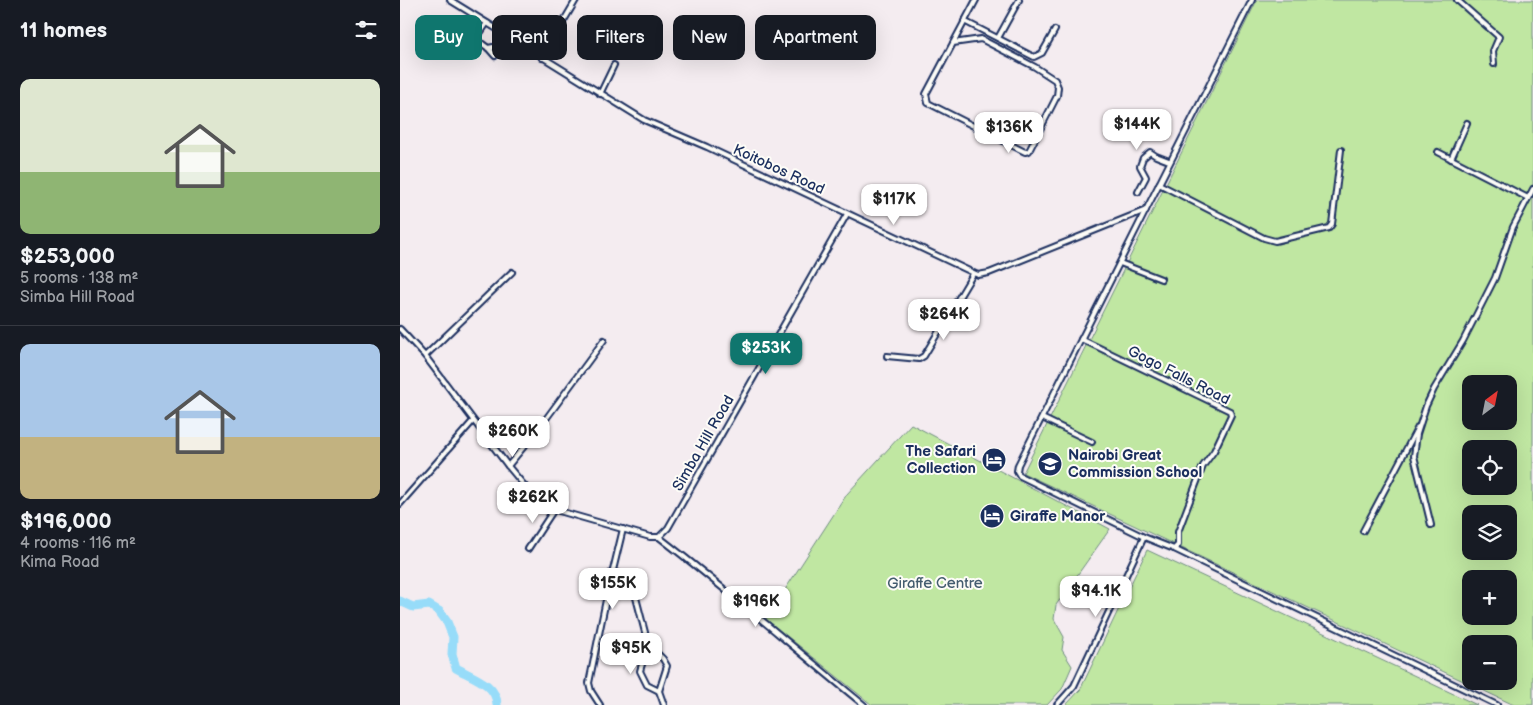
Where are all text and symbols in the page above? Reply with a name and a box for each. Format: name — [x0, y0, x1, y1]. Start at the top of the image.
chip: Buy — [415, 15, 482, 60]
chip: Rent — [492, 15, 567, 60]
chip: Filters — [577, 15, 663, 60]
chip: New — [673, 15, 745, 60]
chip: Apartment — [755, 15, 876, 60]
icon: filters — [352, 16, 380, 44]
text: 11 homes — [20, 18, 107, 43]
pin: $144K — [1102, 108, 1172, 151]
icon: home — [155, 111, 245, 201]
pin: $136K — [974, 112, 1044, 154]
text: $144K — [1113, 115, 1161, 134]
text: $136K — [985, 118, 1033, 137]
street label: Koitobos Road — [730, 140, 828, 199]
pin: $117K — [859, 184, 929, 226]
text: $117K — [872, 190, 916, 209]
text: $253,000 — [20, 244, 115, 269]
text: 5 rooms · 138 m² — [20, 269, 139, 288]
text: Simba Hill Road — [20, 288, 135, 307]
pin: $264K — [909, 298, 979, 341]
text: $264K — [919, 305, 969, 324]
pin: $253K — [731, 332, 801, 375]
text: $253K — [741, 339, 791, 358]
street label: Gogo Falls Road — [1124, 341, 1233, 409]
north arrow — [1462, 375, 1518, 430]
map controls — [1462, 375, 1517, 690]
icon: home — [155, 377, 245, 467]
street label: Simba Hill Road — [668, 392, 739, 495]
pin: $260K — [478, 416, 548, 458]
text: $260K — [488, 422, 538, 441]
button: locate — [1462, 440, 1517, 495]
place label: The Safari Collection — [905, 442, 976, 478]
place label: Nairobi Great Commission School — [1068, 446, 1202, 482]
hotel icon: The Safari Collection — [981, 447, 1007, 473]
school or university icon: Nairobi Great Commission School — [1037, 451, 1063, 477]
pin: $262K — [498, 482, 568, 524]
text: $262K — [508, 488, 558, 507]
hotel icon: Giraffe Manor — [979, 503, 1005, 529]
button: layers — [1462, 505, 1517, 560]
place label: Giraffe Manor — [1010, 507, 1106, 526]
text: $196,000 — [20, 509, 112, 534]
text: 4 rooms · 116 m² — [20, 534, 136, 553]
text: Kima Road — [20, 553, 99, 572]
pin: $155K — [578, 568, 648, 610]
button: + — [1462, 570, 1517, 625]
text: $155K — [590, 574, 636, 593]
park label: Giraffe Centre — [887, 574, 983, 593]
pin: $94.1K — [1055, 576, 1137, 618]
text: $94.1K — [1071, 582, 1121, 601]
pin: $196K — [721, 586, 791, 628]
text: $196K — [732, 592, 780, 611]
pin: $95K — [601, 632, 661, 675]
button: − — [1462, 635, 1517, 690]
text: $95K — [611, 639, 651, 658]

